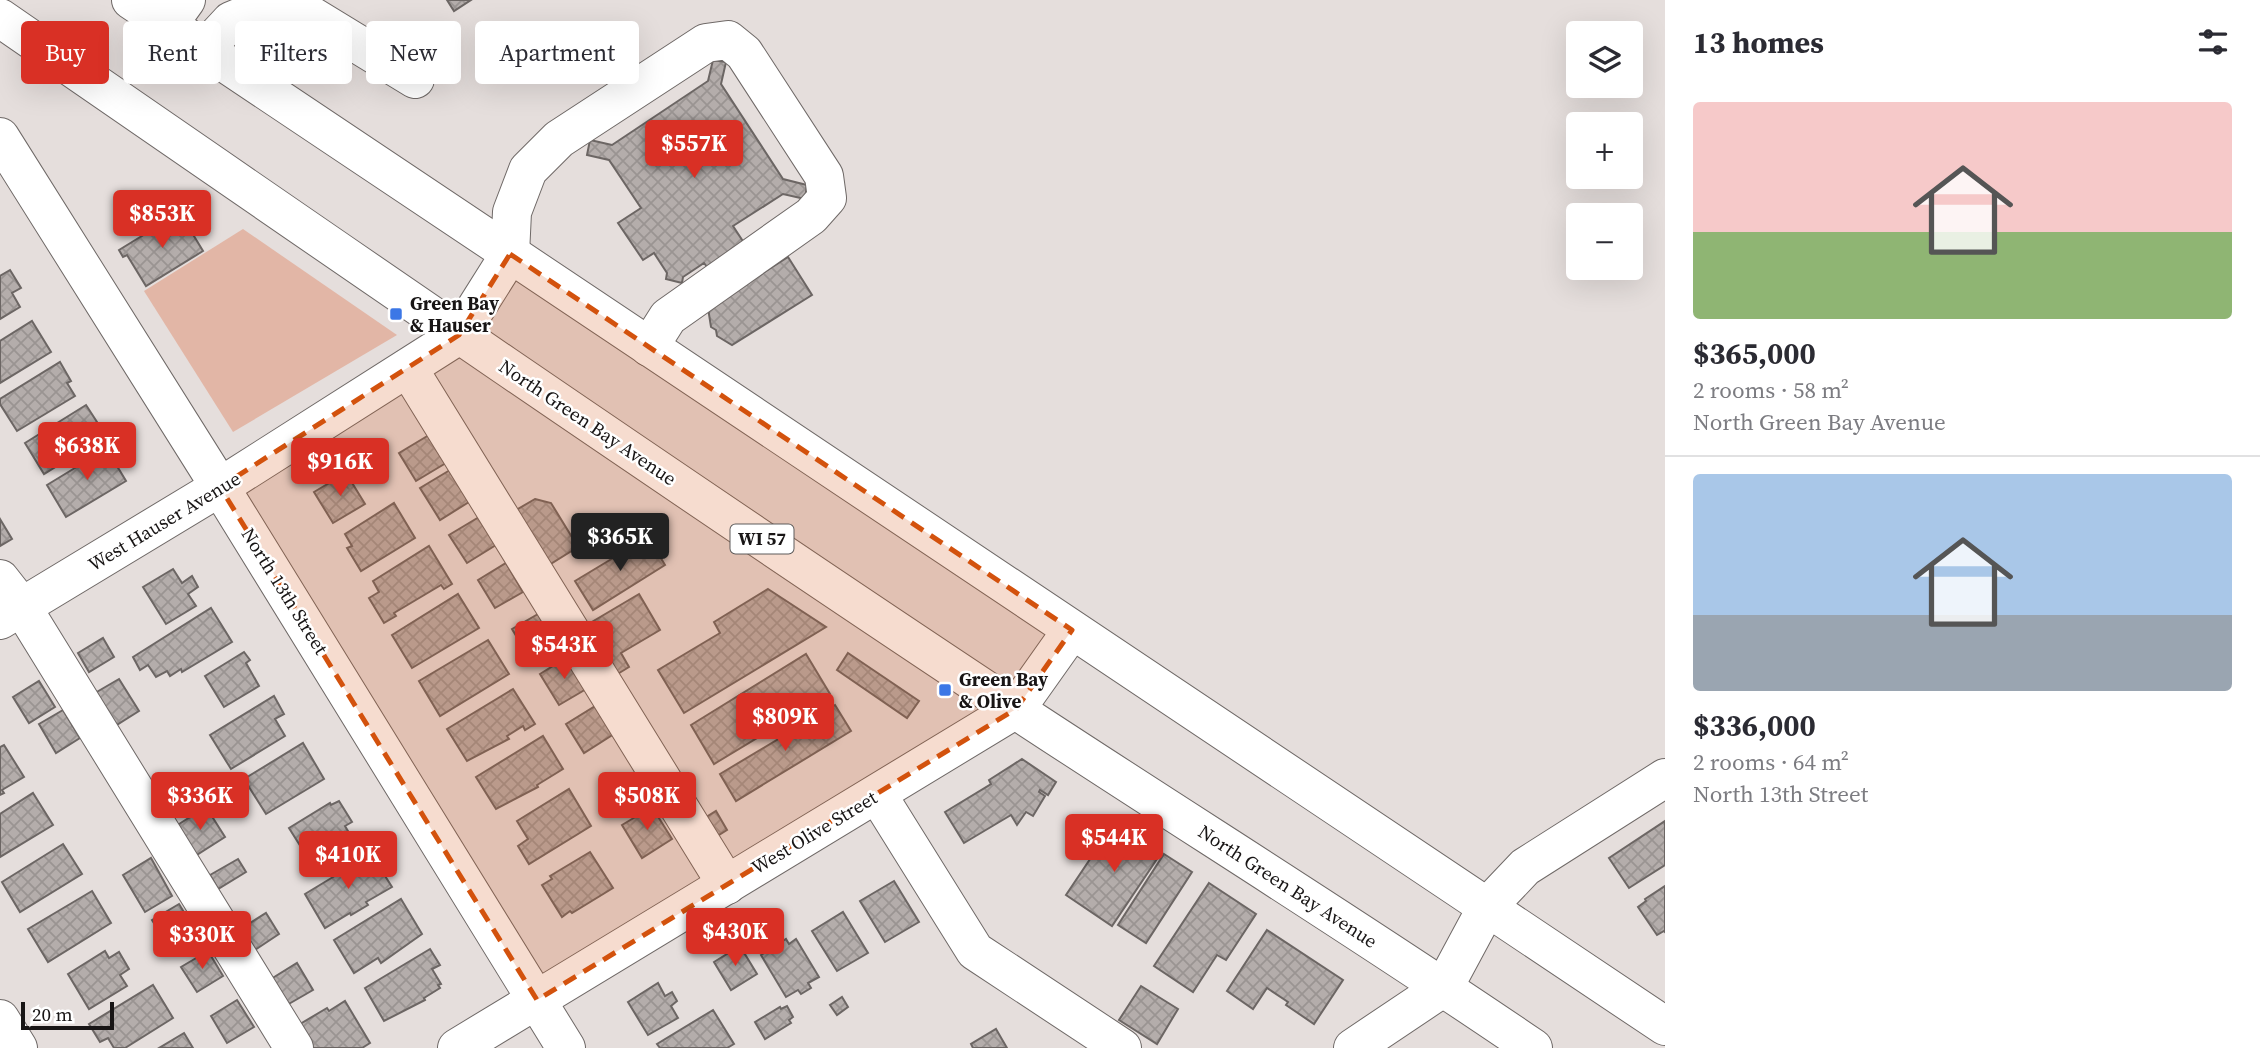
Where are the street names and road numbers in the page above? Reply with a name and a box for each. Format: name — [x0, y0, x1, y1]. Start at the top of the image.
street label: North Green Bay Avenue — [494, 353, 682, 491]
street label: West Hauser Avenue — [83, 465, 245, 577]
street label: North 13th Street — [236, 523, 335, 660]
road number: WI 57 — [730, 524, 794, 554]
street label: West Olive Street — [746, 784, 882, 880]
street label: North Green Bay Avenue — [1193, 818, 1383, 954]

